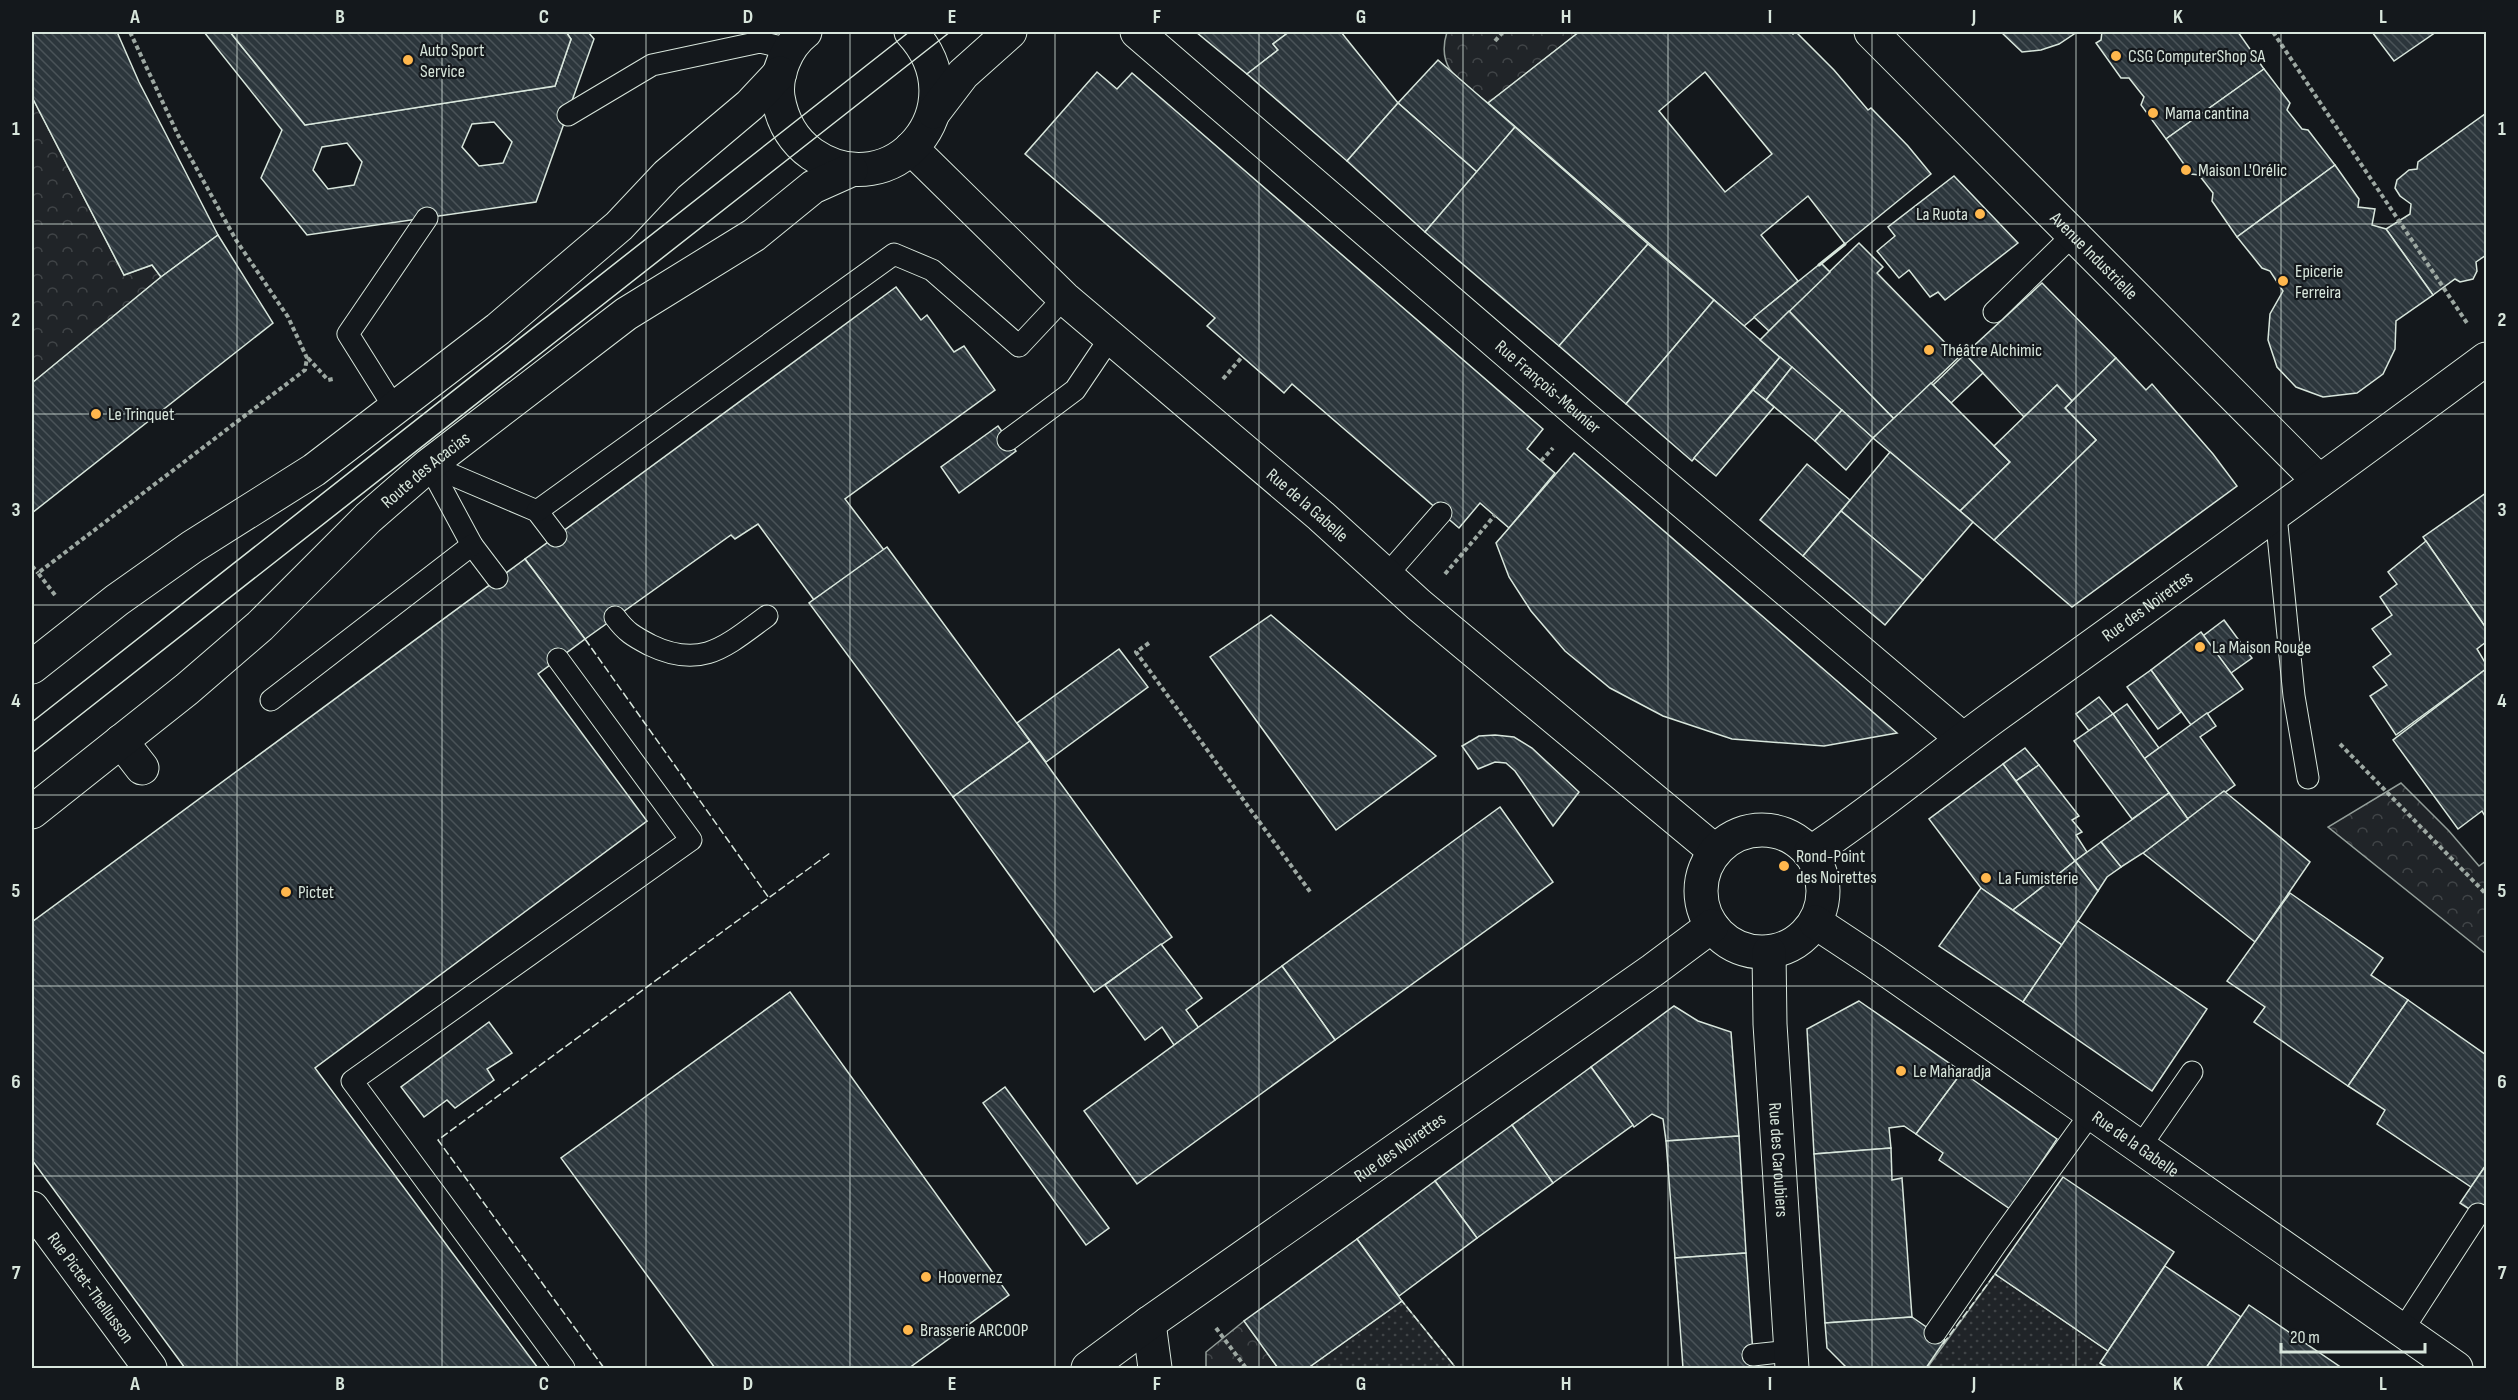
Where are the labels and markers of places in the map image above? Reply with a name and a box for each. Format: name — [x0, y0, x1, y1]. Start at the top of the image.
place label: Auto Sport Service — [419, 40, 485, 82]
place label: CSG ComputerShop SA — [2128, 46, 2265, 67]
marker: CSG ComputerShop SA — [2109, 49, 2123, 63]
marker: Auto Sport Service — [401, 53, 415, 67]
place label: Mama cantina — [2165, 103, 2249, 124]
marker: Mama cantina — [2146, 106, 2160, 120]
place label: Maison L'Orélic — [2198, 160, 2287, 181]
marker: Maison L'Orélic — [2179, 163, 2193, 177]
place label: La Ruota — [1916, 204, 1968, 225]
marker: La Ruota — [1973, 207, 1987, 221]
place label: Epicerie Ferreira — [2295, 261, 2343, 303]
marker: Epicerie Ferreira — [2276, 274, 2290, 288]
place label: Théâtre Alchimic — [1941, 340, 2042, 361]
marker: Théâtre Alchimic — [1922, 343, 1936, 357]
place label: Le Trinquet — [108, 404, 175, 425]
marker: Le Trinquet — [89, 407, 103, 421]
place label: La Maison Rouge — [2212, 637, 2311, 658]
marker: La Maison Rouge — [2193, 640, 2207, 654]
place label: Rond-Point des Noirettes — [1796, 846, 1877, 888]
marker: Rond-Point des Noirettes — [1777, 859, 1791, 873]
place label: La Fumisterie — [1998, 868, 2078, 889]
marker: La Fumisterie — [1979, 871, 1993, 885]
place label: Pictet — [298, 882, 335, 903]
marker: Pictet — [279, 885, 293, 899]
place label: Le Maharadja — [1913, 1061, 1991, 1082]
marker: Le Maharadja — [1894, 1064, 1908, 1078]
place label: Hoovernez — [938, 1267, 1003, 1288]
marker: Hoovernez — [919, 1270, 933, 1284]
place label: Brasserie ARCOOP — [920, 1320, 1029, 1341]
marker: Brasserie ARCOOP — [901, 1323, 915, 1337]

